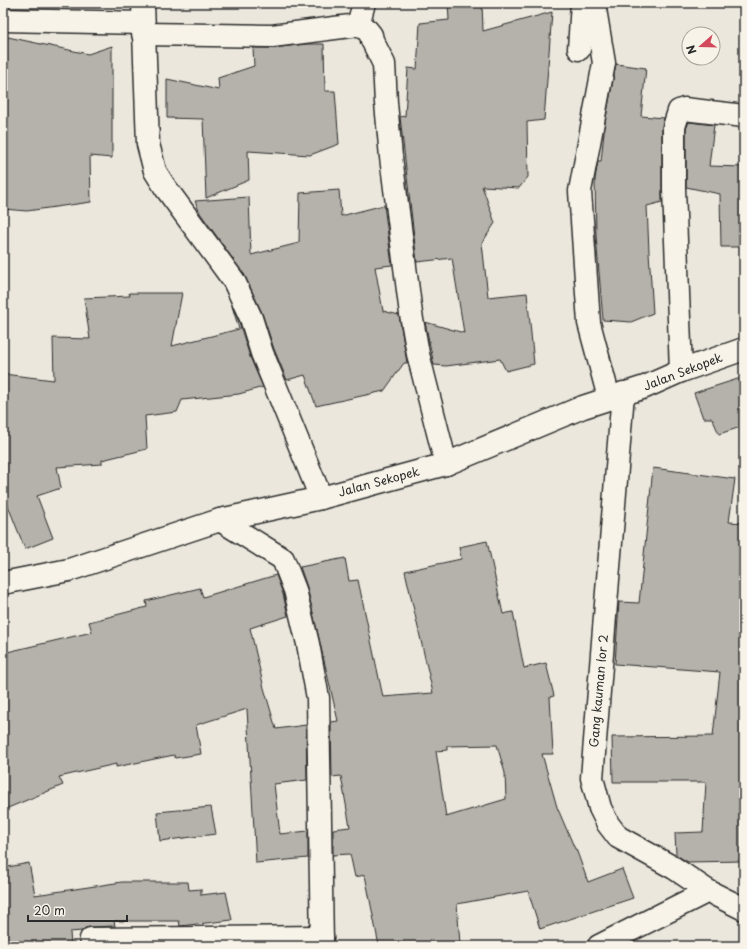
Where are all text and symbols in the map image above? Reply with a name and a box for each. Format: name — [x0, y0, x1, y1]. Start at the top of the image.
north arrow — [681, 26, 721, 66]
text: N — [682, 42, 701, 57]
street label: Jalan Sekopek — [640, 348, 725, 394]
street label: Jalan Sekopek — [336, 462, 421, 501]
street label: Gang kauman lor 2 — [584, 634, 612, 748]
scale bar — [28, 897, 127, 923]
text: 20 m — [34, 901, 65, 919]

